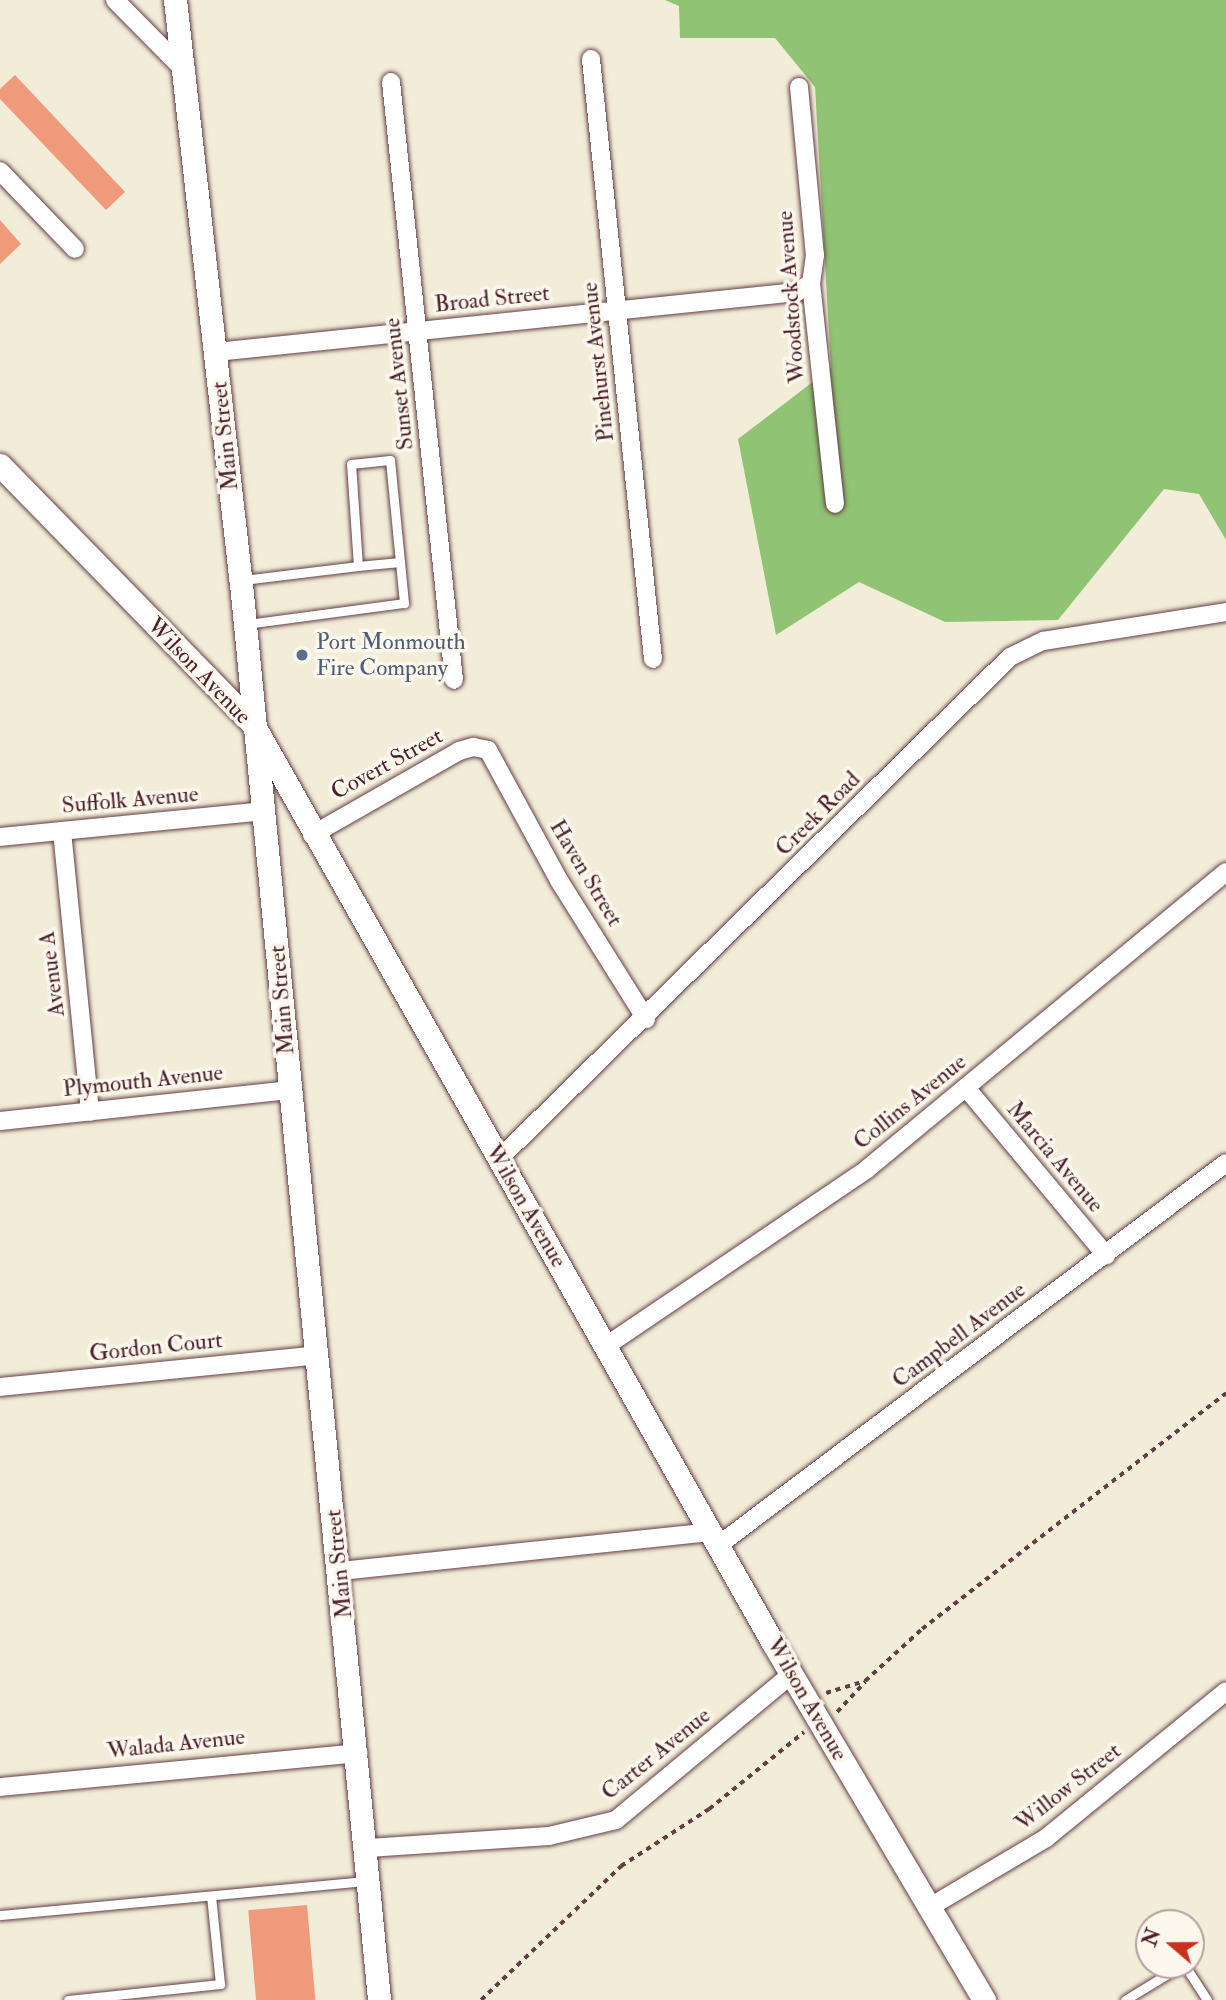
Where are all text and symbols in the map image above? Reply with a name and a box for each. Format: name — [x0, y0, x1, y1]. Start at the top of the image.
street label: Woodstock Avenue — [771, 210, 811, 384]
street label: Broad Street — [433, 279, 551, 319]
street label: Pinehurst Avenue — [576, 281, 620, 443]
street label: Sunset Avenue — [378, 317, 420, 451]
street label: Main Street — [206, 380, 244, 492]
street label: Wilson Avenue — [141, 612, 257, 730]
place label: Port Monmouth Fire Company — [316, 628, 466, 682]
marker: Port Monmouth Fire Company — [294, 647, 310, 663]
street label: Covert Street — [326, 722, 448, 806]
street label: Creek Road — [770, 766, 866, 862]
street label: Suffolk Avenue — [61, 780, 199, 820]
street label: Haven Street — [543, 815, 629, 931]
street label: Avenue A — [33, 930, 71, 1018]
street label: Main Street — [263, 944, 301, 1056]
street label: Collins Avenue — [848, 1048, 972, 1156]
street label: Plymouth Avenue — [62, 1059, 224, 1103]
street label: Marcia Avenue — [1001, 1096, 1109, 1218]
street label: Wilson Avenue — [480, 1139, 572, 1273]
street label: Campbell Avenue — [887, 1276, 1031, 1394]
street label: Gordon Court — [88, 1326, 224, 1368]
street label: Main Street — [320, 1508, 358, 1620]
street label: Wilson Avenue — [761, 1632, 853, 1766]
street label: Carter Avenue — [596, 1702, 716, 1806]
street label: Walada Avenue — [106, 1723, 246, 1765]
street label: Willow Street — [1010, 1737, 1126, 1837]
north arrow — [1135, 1909, 1205, 1979]
text: N — [1138, 1925, 1166, 1950]

